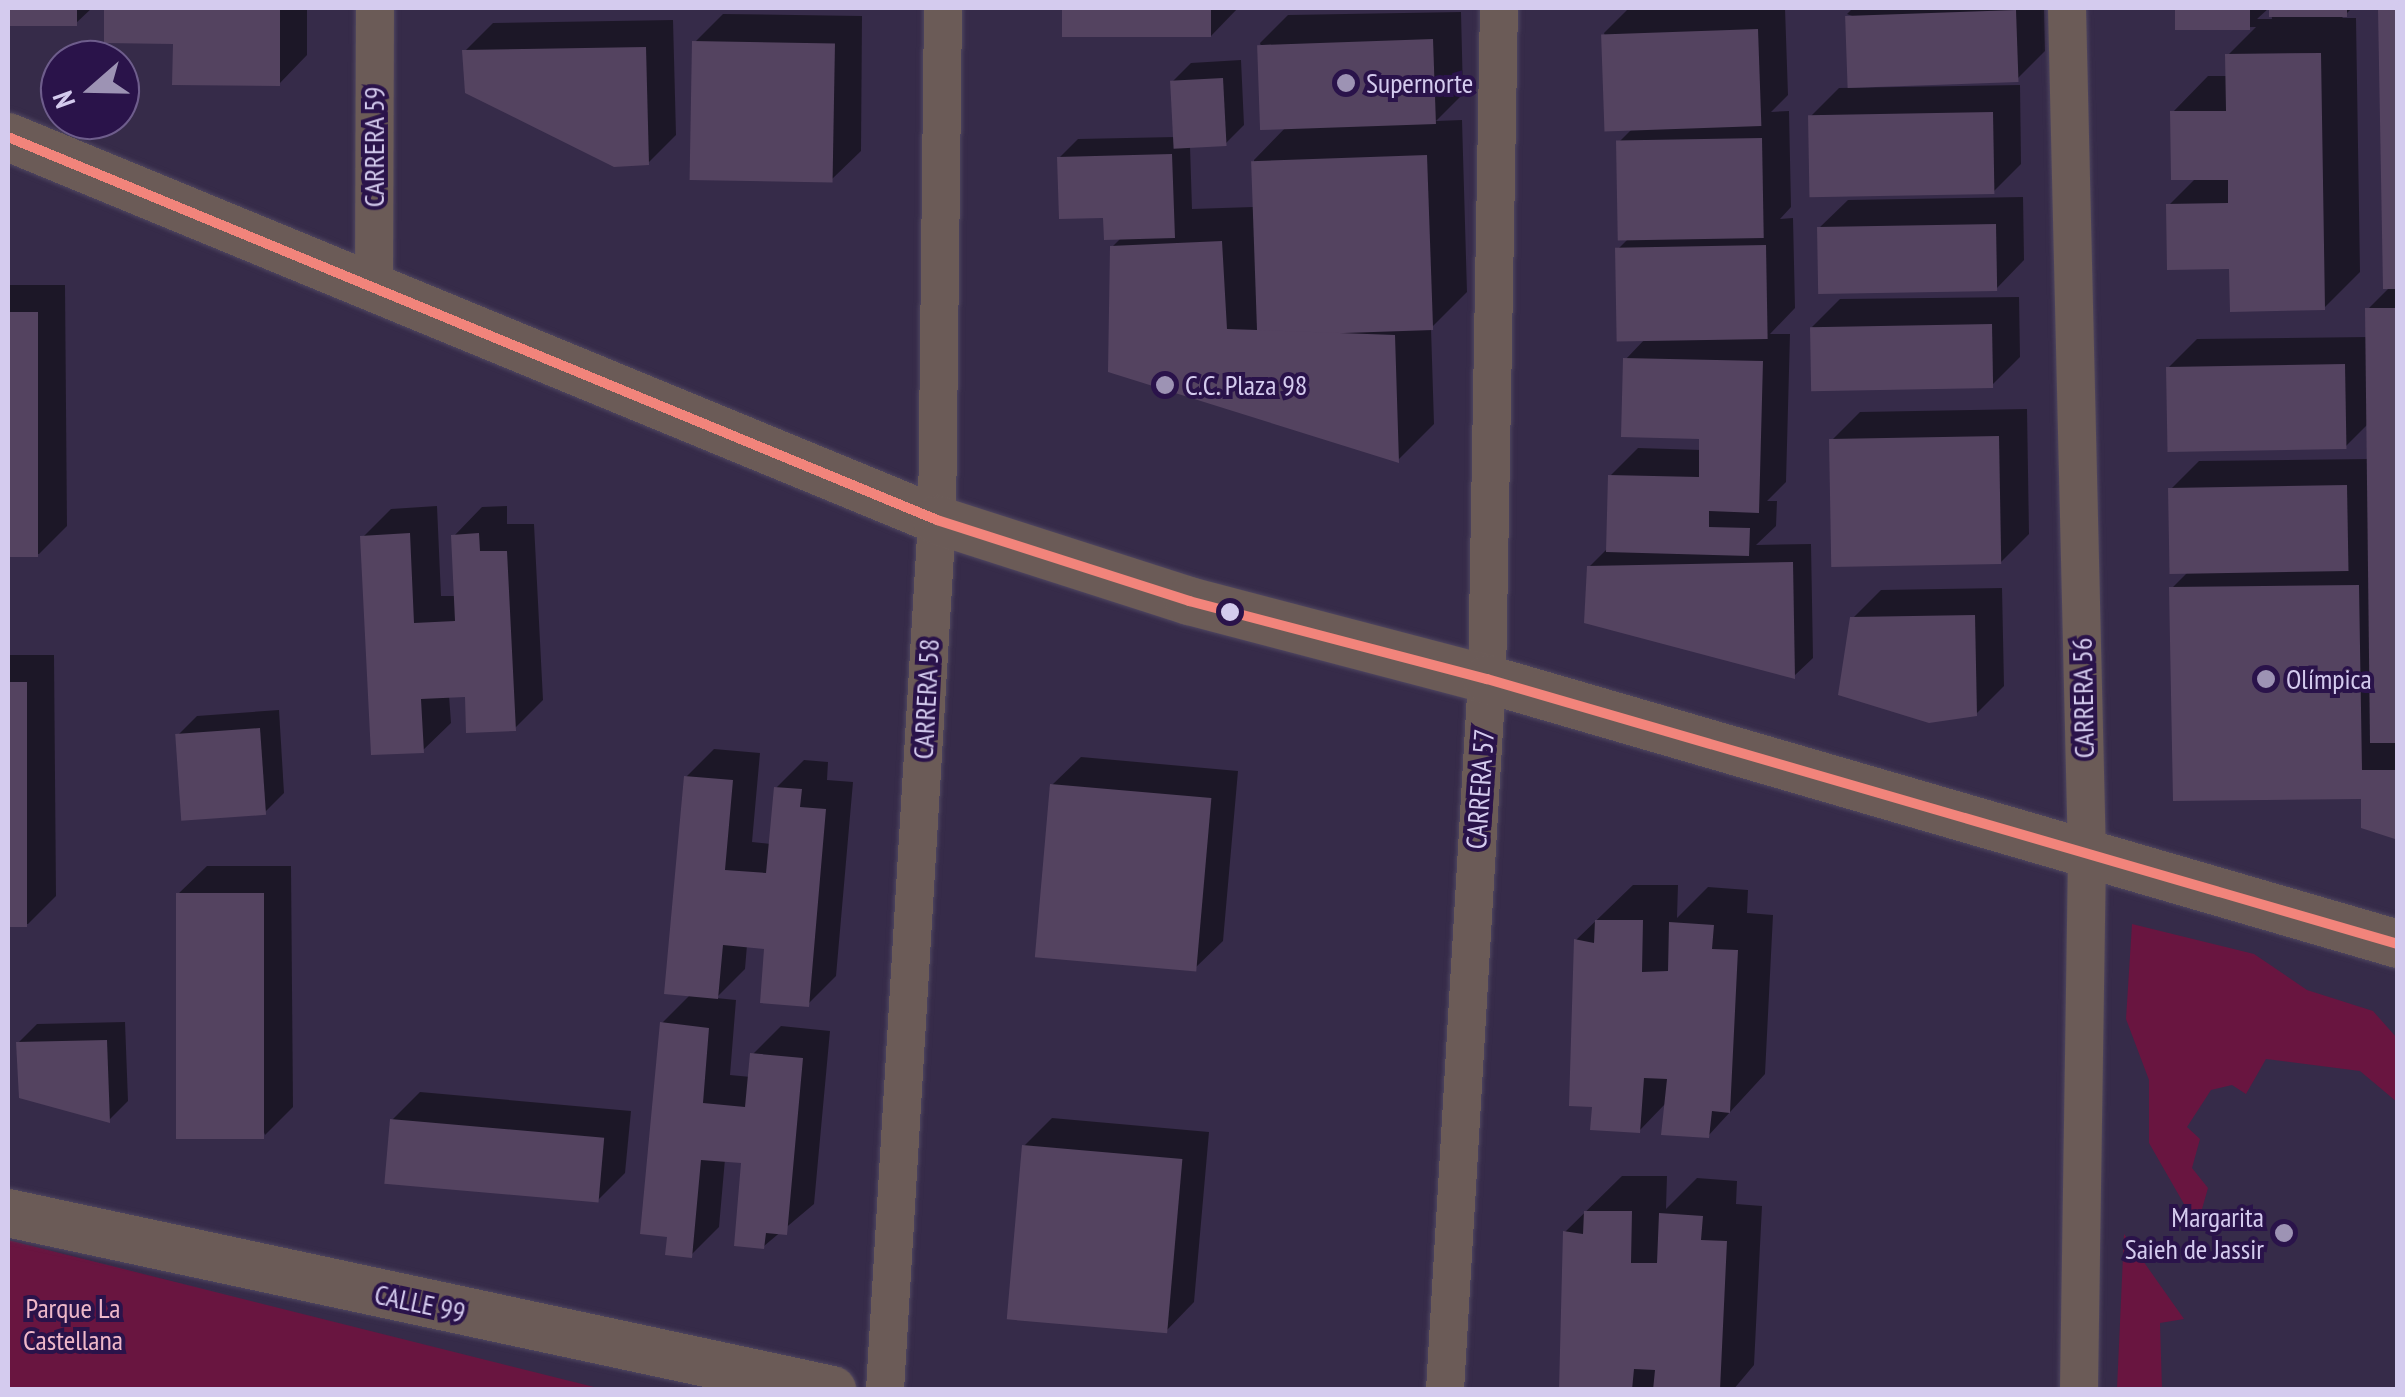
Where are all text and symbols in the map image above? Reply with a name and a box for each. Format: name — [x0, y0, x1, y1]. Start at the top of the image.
north arrow — [40, 40, 140, 140]
place label: Supernorte — [1366, 66, 1473, 100]
marker: Supernorte — [1335, 72, 1357, 94]
text: N — [43, 86, 83, 113]
street label: CARRERA 59 — [357, 86, 391, 208]
place label: C.C. Plaza 98 — [1185, 368, 1309, 402]
marker: C.C. Plaza 98 — [1154, 374, 1176, 396]
unlabelled marker — [1220, 602, 1240, 622]
street label: CARRERA 58 — [906, 637, 946, 761]
street label: CARRERA 56 — [2065, 637, 2101, 759]
place label: Olímpica — [2286, 662, 2372, 696]
marker: Olímpica — [2255, 668, 2277, 690]
street label: CARRERA 57 — [1459, 727, 1501, 851]
place label: Margarita Saieh de Jassir — [2125, 1200, 2264, 1266]
marker: Margarita Saieh de Jassir — [2273, 1222, 2295, 1244]
street label: CALLE 99 — [372, 1277, 468, 1329]
park label: Parque La Castellana — [23, 1291, 123, 1357]

